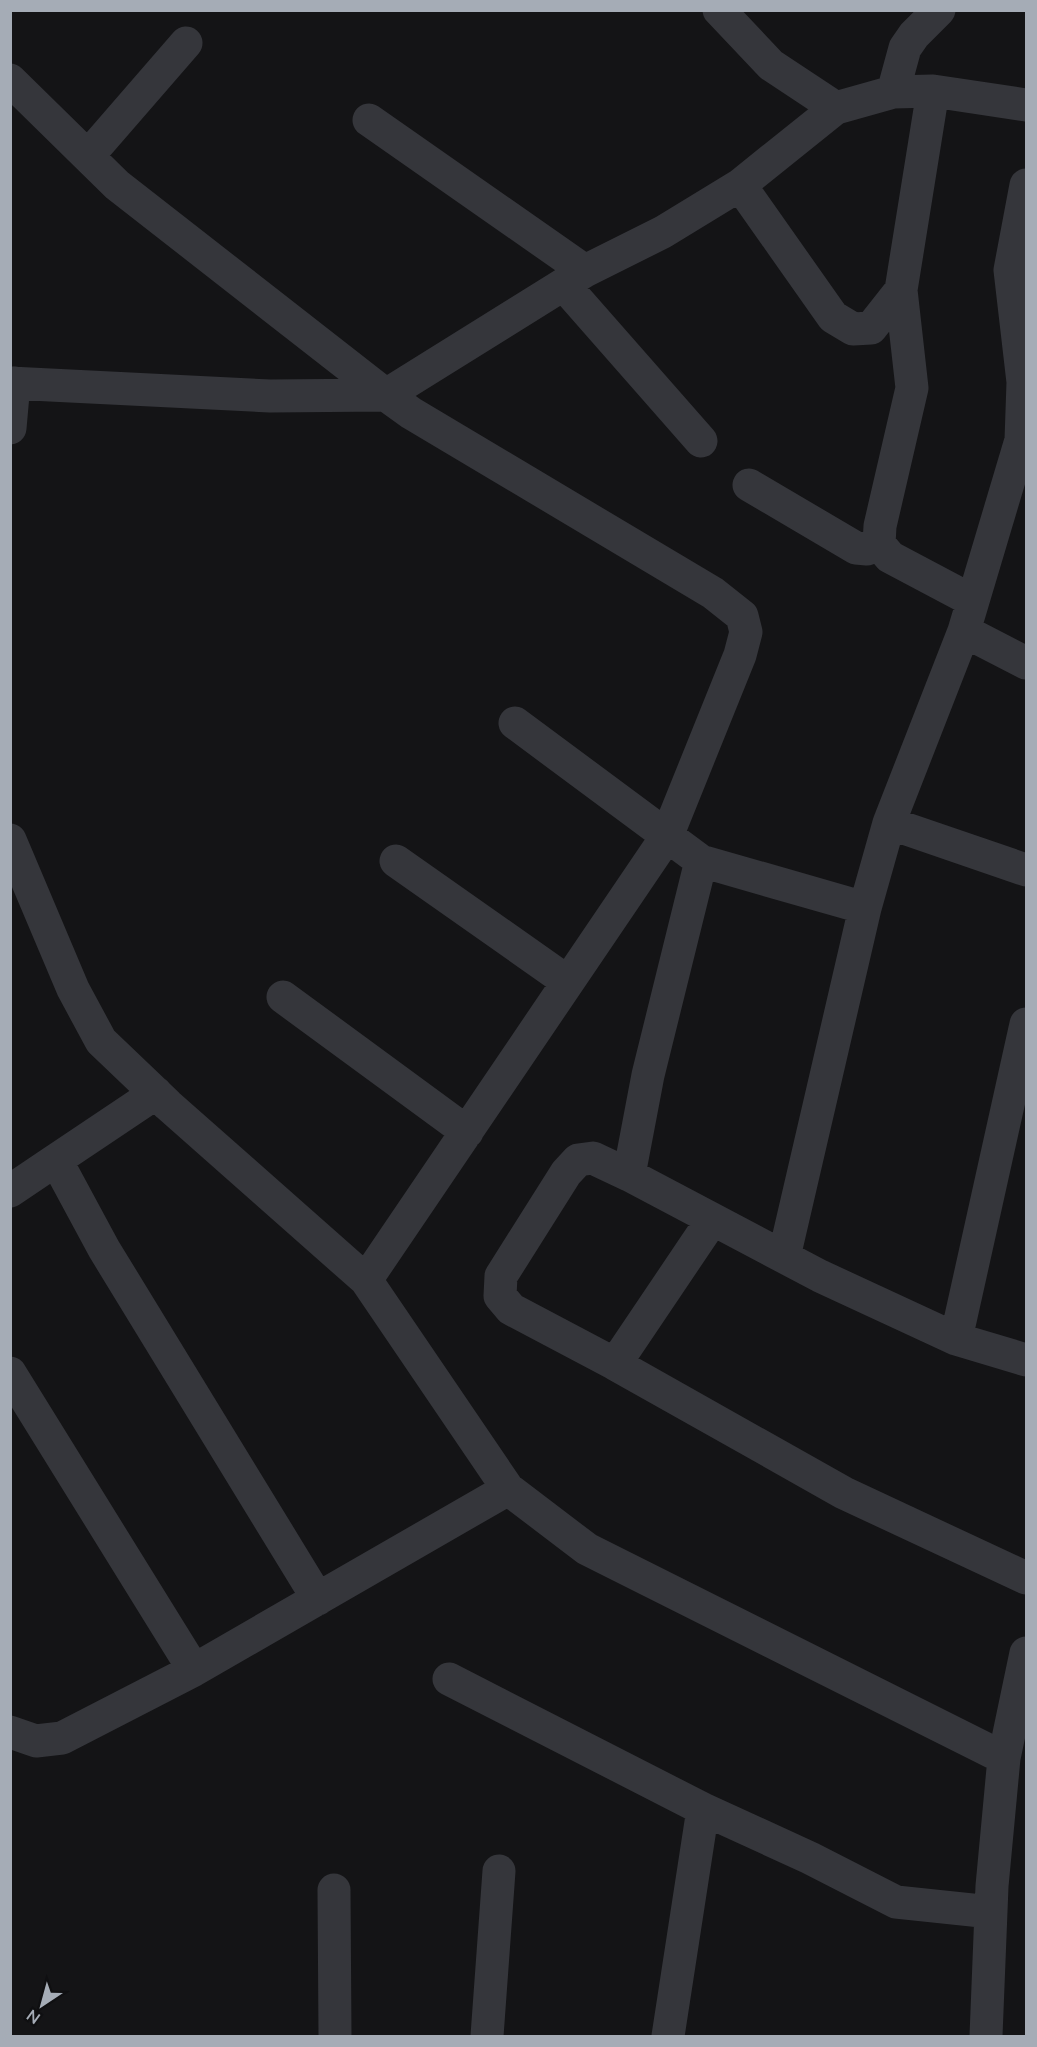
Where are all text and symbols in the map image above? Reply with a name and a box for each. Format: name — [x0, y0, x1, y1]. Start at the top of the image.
north arrow — [12, 1975, 72, 2035]
text: N — [22, 2004, 45, 2029]

